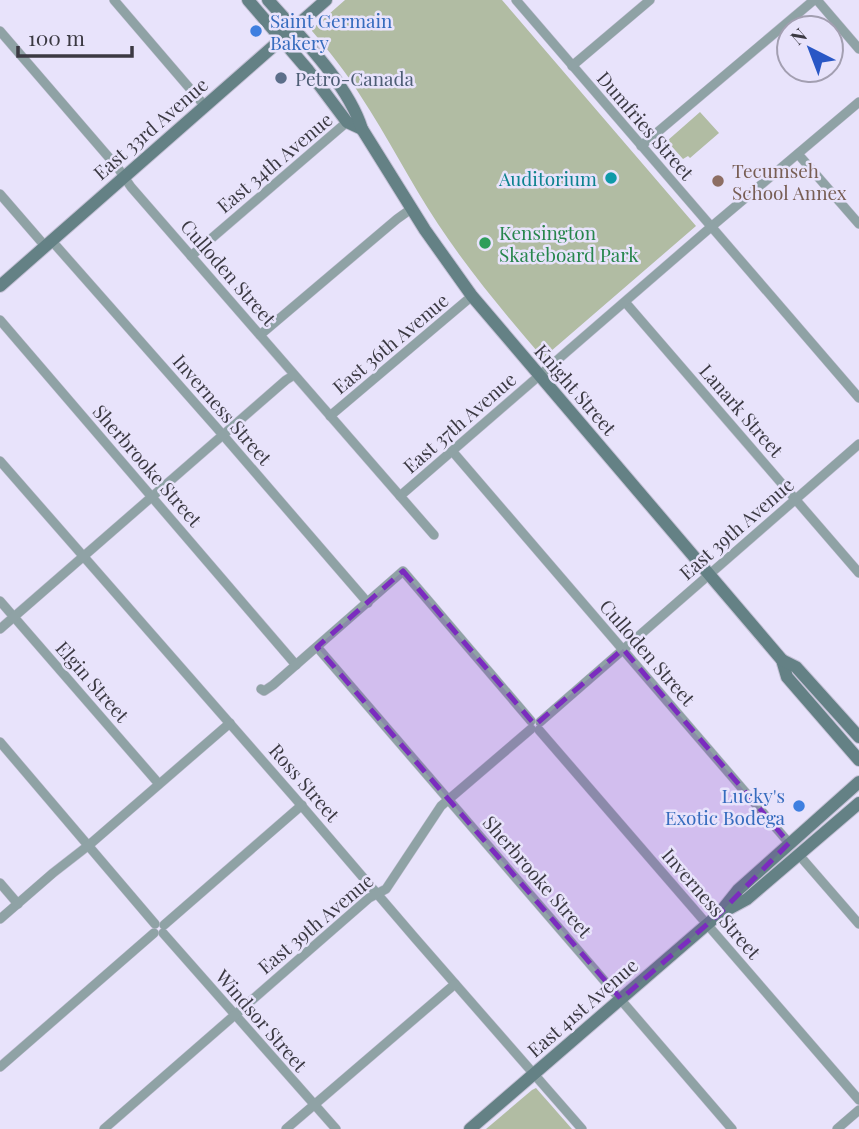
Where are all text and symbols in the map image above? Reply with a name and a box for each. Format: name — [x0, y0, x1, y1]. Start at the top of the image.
place label: Saint Germain Bakery — [270, 7, 393, 55]
scale bar — [18, 14, 131, 58]
north arrow — [775, 14, 845, 84]
text: N — [784, 21, 812, 50]
text: 100 m — [28, 23, 85, 51]
marker: Saint Germain Bakery — [248, 23, 264, 39]
place label: Petro-Canada — [295, 65, 415, 91]
street label: Dumfries Street — [592, 65, 701, 185]
marker: Petro-Canada — [273, 70, 289, 86]
street label: East 33rd Avenue — [87, 71, 213, 185]
street label: East 34th Avenue — [211, 106, 337, 218]
place label: Tecumseh School Annex — [732, 157, 847, 205]
place label: Auditorium — [498, 165, 597, 191]
marker: Auditorium — [603, 170, 619, 186]
marker: Tecumseh School Annex — [710, 173, 726, 189]
street label: Culloden Street — [176, 213, 283, 331]
place label: Kensington Skateboard Park — [499, 219, 639, 267]
marker: Kensington Skateboard Park — [477, 235, 493, 251]
street label: East 36th Avenue — [327, 287, 453, 399]
street label: Knight Street — [529, 338, 623, 440]
street label: Inverness Street — [168, 348, 278, 470]
street label: Lanark Street — [694, 358, 790, 462]
street label: East 37th Avenue — [397, 366, 521, 478]
street label: Sherbrooke Street — [88, 398, 208, 532]
street label: East 39th Avenue — [673, 471, 799, 585]
street label: Culloden Street — [595, 593, 702, 711]
street label: Elgin Street — [50, 635, 136, 727]
street label: Ross Street — [264, 737, 346, 827]
place label: Lucky's Exotic Bodega — [665, 782, 786, 830]
marker: Lucky's Exotic Bodega — [791, 798, 807, 814]
street label: Sherbrooke Street — [478, 809, 598, 943]
street label: Inverness Street — [657, 842, 767, 964]
street label: East 39th Avenue — [252, 867, 378, 979]
street label: East 41st Avenue — [521, 952, 643, 1062]
street label: Windsor Street — [210, 963, 314, 1077]

